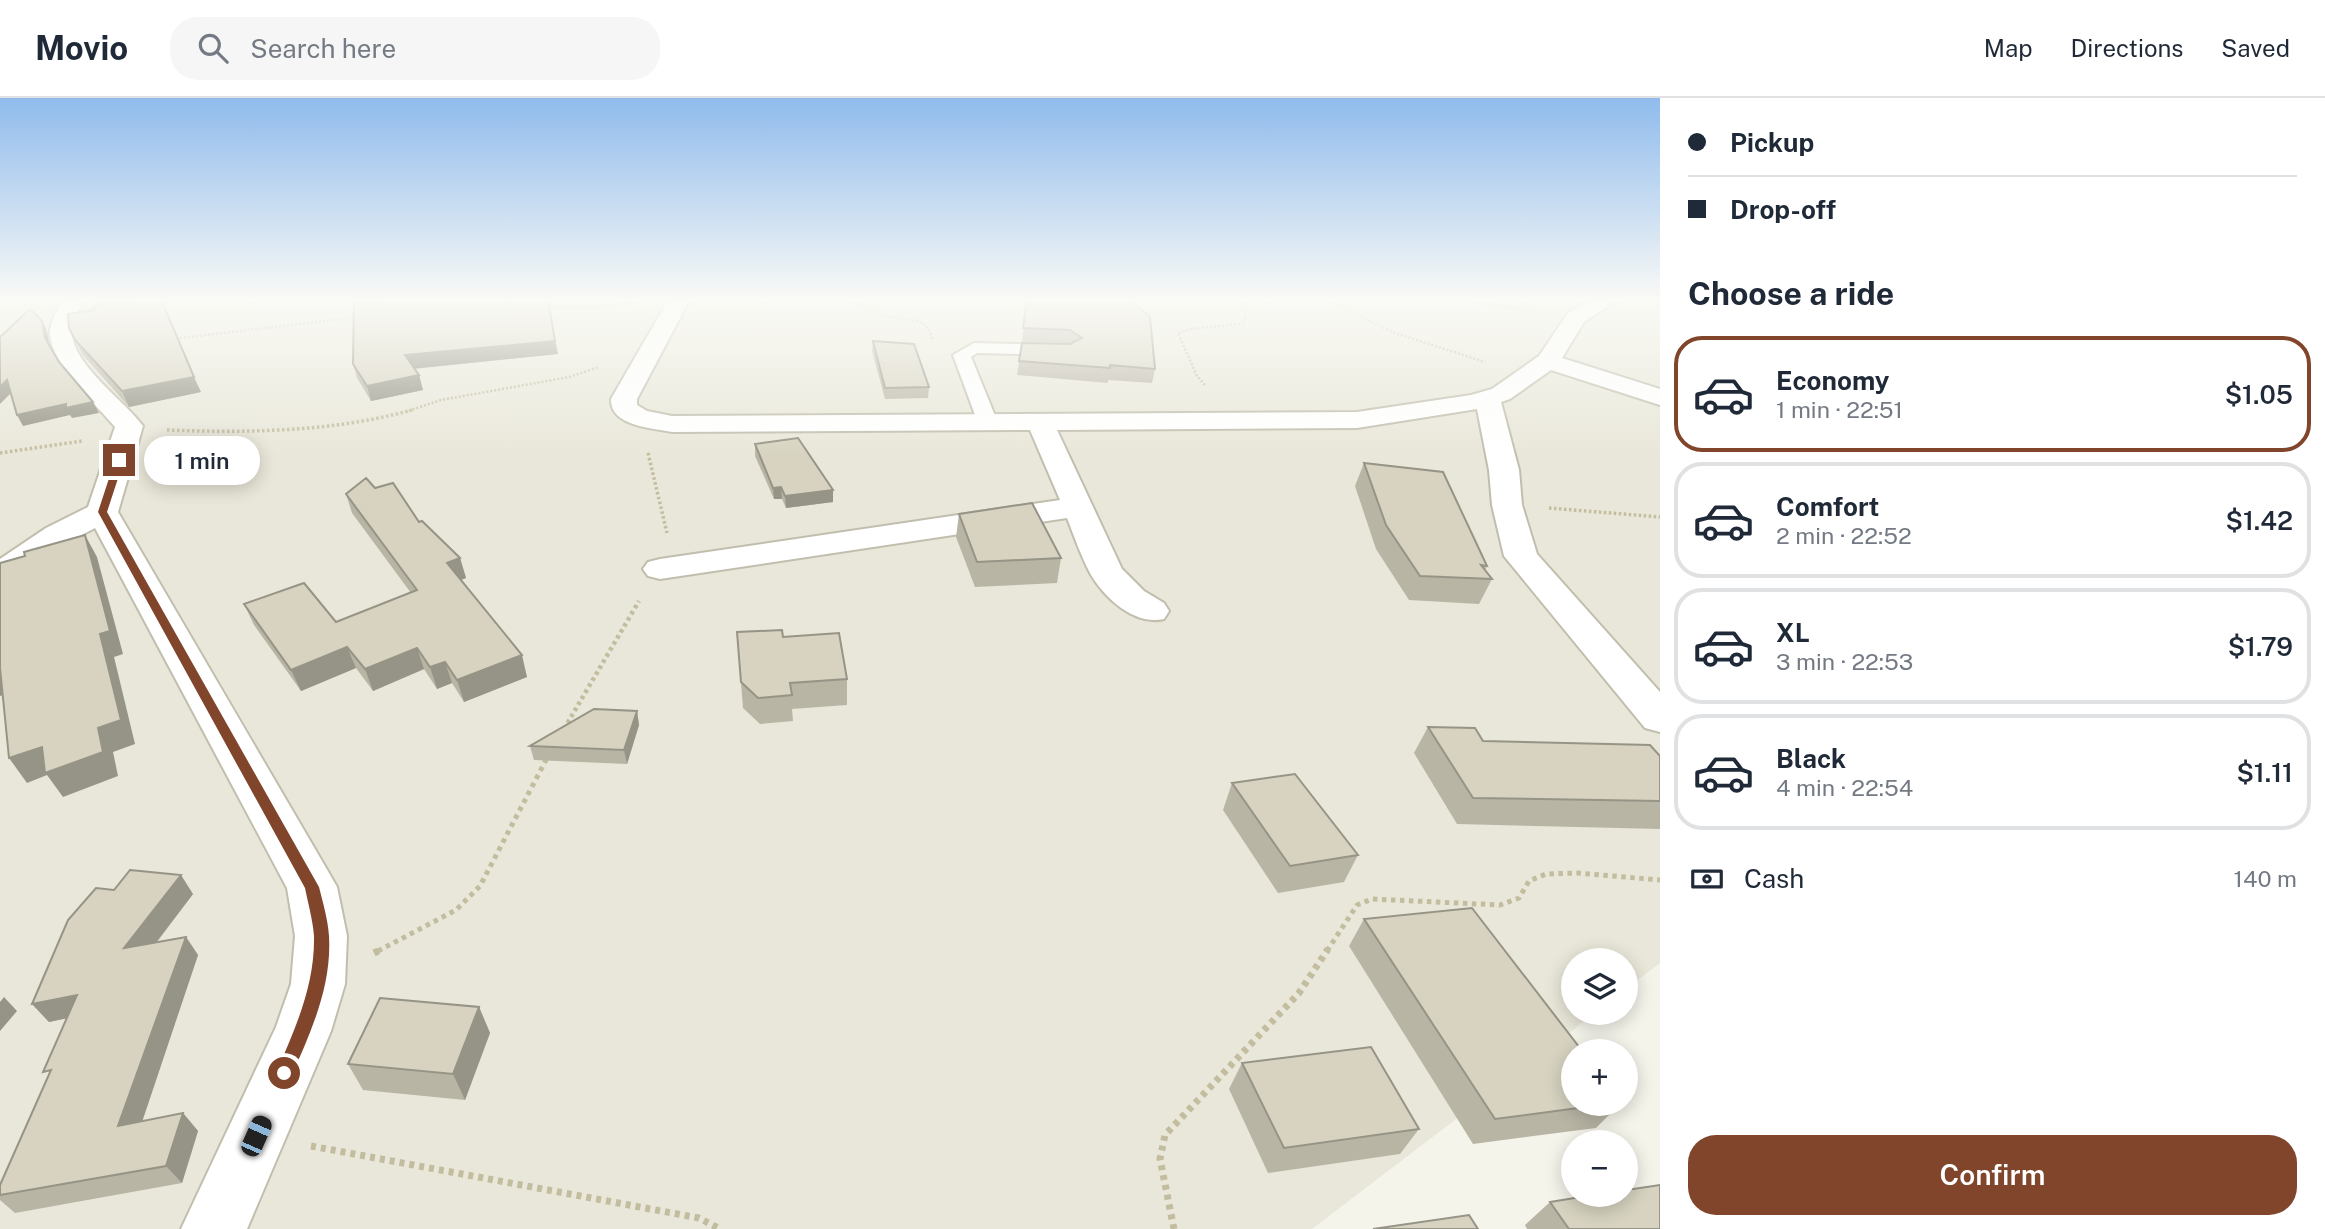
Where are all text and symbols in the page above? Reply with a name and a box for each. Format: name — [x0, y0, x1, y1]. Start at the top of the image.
search box — [170, 17, 660, 80]
text: Movio — [35, 29, 128, 67]
icon: search — [194, 29, 232, 67]
text: Search here — [250, 33, 396, 64]
text: Map — [1984, 34, 2033, 62]
text: Directions — [2071, 34, 2183, 62]
text: Saved — [2221, 34, 2290, 62]
text: Pickup — [1730, 127, 1814, 158]
text: Drop-off — [1730, 194, 1836, 225]
text: Choose a ride — [1688, 275, 1894, 312]
icon: car — [1692, 363, 1755, 426]
text: Economy — [1776, 365, 1889, 396]
text: $1.05 — [2225, 379, 2293, 410]
text: 1 min · 22:51 — [1776, 396, 1903, 423]
callout: 1 min — [144, 436, 259, 484]
route end — [103, 444, 135, 476]
text: 1 min — [175, 447, 229, 474]
icon: car — [1692, 489, 1755, 552]
text: Comfort — [1776, 491, 1879, 522]
text: $1.42 — [2226, 505, 2293, 536]
text: 2 min · 22:52 — [1776, 522, 1912, 549]
icon: car — [1692, 615, 1755, 678]
text: XL — [1776, 617, 1810, 648]
text: $1.79 — [2228, 631, 2293, 662]
text: 3 min · 22:53 — [1776, 648, 1913, 675]
icon: car — [1692, 741, 1755, 804]
text: Black — [1776, 743, 1846, 774]
text: $1.11 — [2236, 757, 2293, 788]
text: 4 min · 22:54 — [1776, 774, 1913, 801]
icon: cash — [1688, 860, 1726, 898]
text: Cash — [1744, 863, 1804, 894]
text: 140 m — [2234, 865, 2297, 892]
map controls — [1561, 948, 1638, 1207]
button: layers — [1561, 948, 1638, 1025]
button: + — [1561, 1039, 1638, 1116]
route start — [268, 1057, 300, 1089]
car — [238, 1113, 275, 1159]
button: − — [1561, 1130, 1638, 1207]
button: Confirm — [1688, 1135, 2297, 1215]

